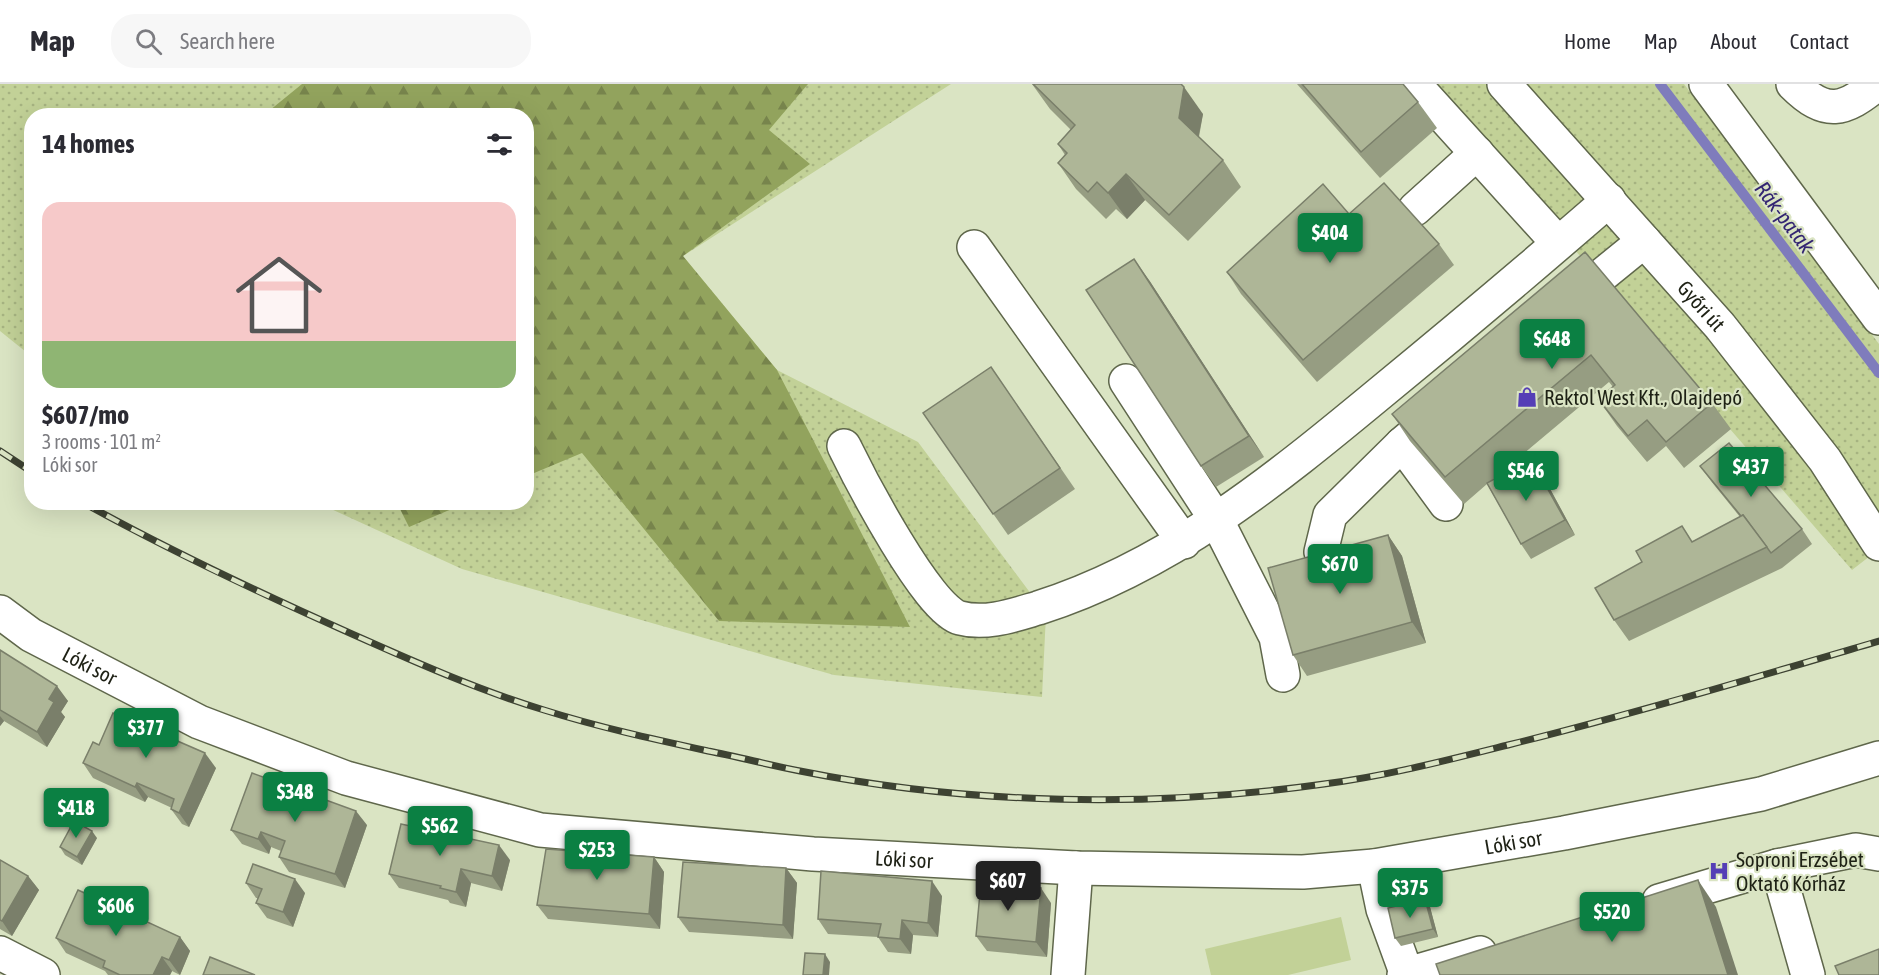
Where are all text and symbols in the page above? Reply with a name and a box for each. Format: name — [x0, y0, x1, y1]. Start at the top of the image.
search box — [111, 14, 531, 68]
text: Map — [30, 25, 75, 57]
icon: search — [132, 25, 165, 58]
text: Search here — [180, 28, 275, 54]
text: Home — [1564, 29, 1611, 53]
text: Map — [1644, 29, 1678, 53]
text: About — [1711, 29, 1757, 53]
text: Contact — [1790, 29, 1849, 53]
icon: filters — [483, 128, 516, 161]
text: 14 homes — [42, 129, 135, 159]
water label: Rák-patak — [1750, 176, 1821, 258]
pin: $404 — [1294, 213, 1366, 264]
text: $404 — [1312, 221, 1348, 244]
icon: home — [225, 241, 333, 349]
street label: Győri út — [1673, 275, 1731, 336]
pin: $648 — [1516, 319, 1588, 370]
text: $648 — [1534, 327, 1570, 350]
shop icon: Rektol West Kft., Olajdepó — [1515, 385, 1539, 409]
place label: Rektol West Kft., Olajdepó — [1544, 385, 1742, 409]
text: $607/mo — [42, 400, 129, 430]
text: 3 rooms · 101 m² — [42, 430, 161, 453]
pin: $437 — [1715, 447, 1787, 498]
pin: $546 — [1490, 451, 1562, 502]
text: Lóki sor — [42, 453, 97, 476]
text: $437 — [1733, 455, 1769, 478]
text: $546 — [1508, 459, 1544, 482]
pin: $670 — [1304, 544, 1376, 595]
text: $670 — [1322, 552, 1358, 575]
street label: Lóki sor — [59, 642, 122, 690]
pin: $377 — [110, 708, 182, 759]
text: $377 — [128, 716, 164, 739]
pin: $348 — [259, 772, 331, 823]
text: $348 — [277, 780, 313, 803]
pin: $418 — [40, 788, 112, 839]
text: $418 — [58, 796, 94, 819]
pin: $562 — [404, 806, 476, 857]
text: $562 — [422, 814, 458, 837]
street label: Lóki sor — [1483, 825, 1545, 859]
pin: $253 — [561, 830, 633, 881]
text: $253 — [579, 838, 615, 861]
street label: Lóki sor — [874, 845, 934, 872]
place label: Soproni Erzsébet Oktató Kórház — [1736, 847, 1864, 895]
hospital icon: Soproni Erzsébet Oktató Kórház — [1707, 859, 1731, 883]
pin: $607 — [972, 861, 1044, 912]
pin: $375 — [1374, 868, 1446, 919]
text: $607 — [990, 869, 1026, 892]
text: $375 — [1392, 876, 1428, 899]
pin: $606 — [80, 886, 152, 937]
pin: $520 — [1576, 892, 1648, 943]
text: $606 — [98, 894, 134, 917]
text: $520 — [1594, 900, 1630, 923]

